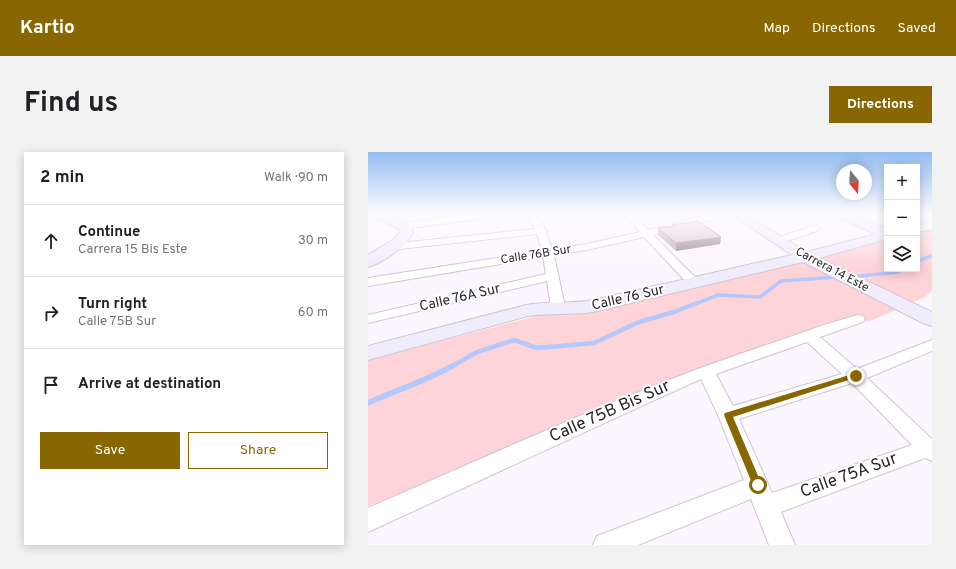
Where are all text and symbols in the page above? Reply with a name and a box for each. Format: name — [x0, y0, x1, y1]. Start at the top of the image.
text: Kartio — [20, 16, 75, 40]
text: Map — [764, 20, 790, 37]
text: Directions — [812, 20, 876, 37]
text: Saved — [898, 20, 936, 37]
text: Find us — [24, 86, 118, 122]
button: Directions — [829, 86, 932, 123]
north arrow — [836, 164, 872, 200]
map controls — [884, 164, 920, 272]
button: + — [884, 164, 920, 200]
text: 2 min — [40, 167, 84, 189]
text: Walk · 90 m — [264, 170, 328, 186]
button: − — [884, 200, 920, 236]
text: Continue — [78, 223, 140, 242]
icon: ahead — [40, 230, 62, 252]
text: 30 m — [298, 233, 328, 249]
button: layers — [884, 236, 920, 272]
street label: Calle 76B Sur — [499, 241, 573, 268]
text: Carrera 15 Bis Este — [78, 242, 187, 258]
street label: Carrera 14 Este — [792, 244, 872, 296]
street label: Calle 76A Sur — [418, 280, 503, 316]
street label: Calle 76 Sur — [590, 281, 667, 315]
text: Turn right — [78, 295, 147, 314]
icon: right — [40, 302, 62, 324]
text: 60 m — [298, 305, 328, 321]
text: Calle 75B Sur — [78, 314, 156, 330]
route end — [847, 367, 865, 385]
icon: arrive — [40, 374, 62, 396]
text: Arrive at destination — [78, 375, 221, 394]
street label: Calle 75B Bis Sur — [546, 375, 674, 448]
button: Save — [40, 432, 180, 469]
button: Share — [188, 432, 328, 469]
street label: Calle 75A Sur — [797, 448, 901, 504]
route start — [749, 476, 767, 494]

